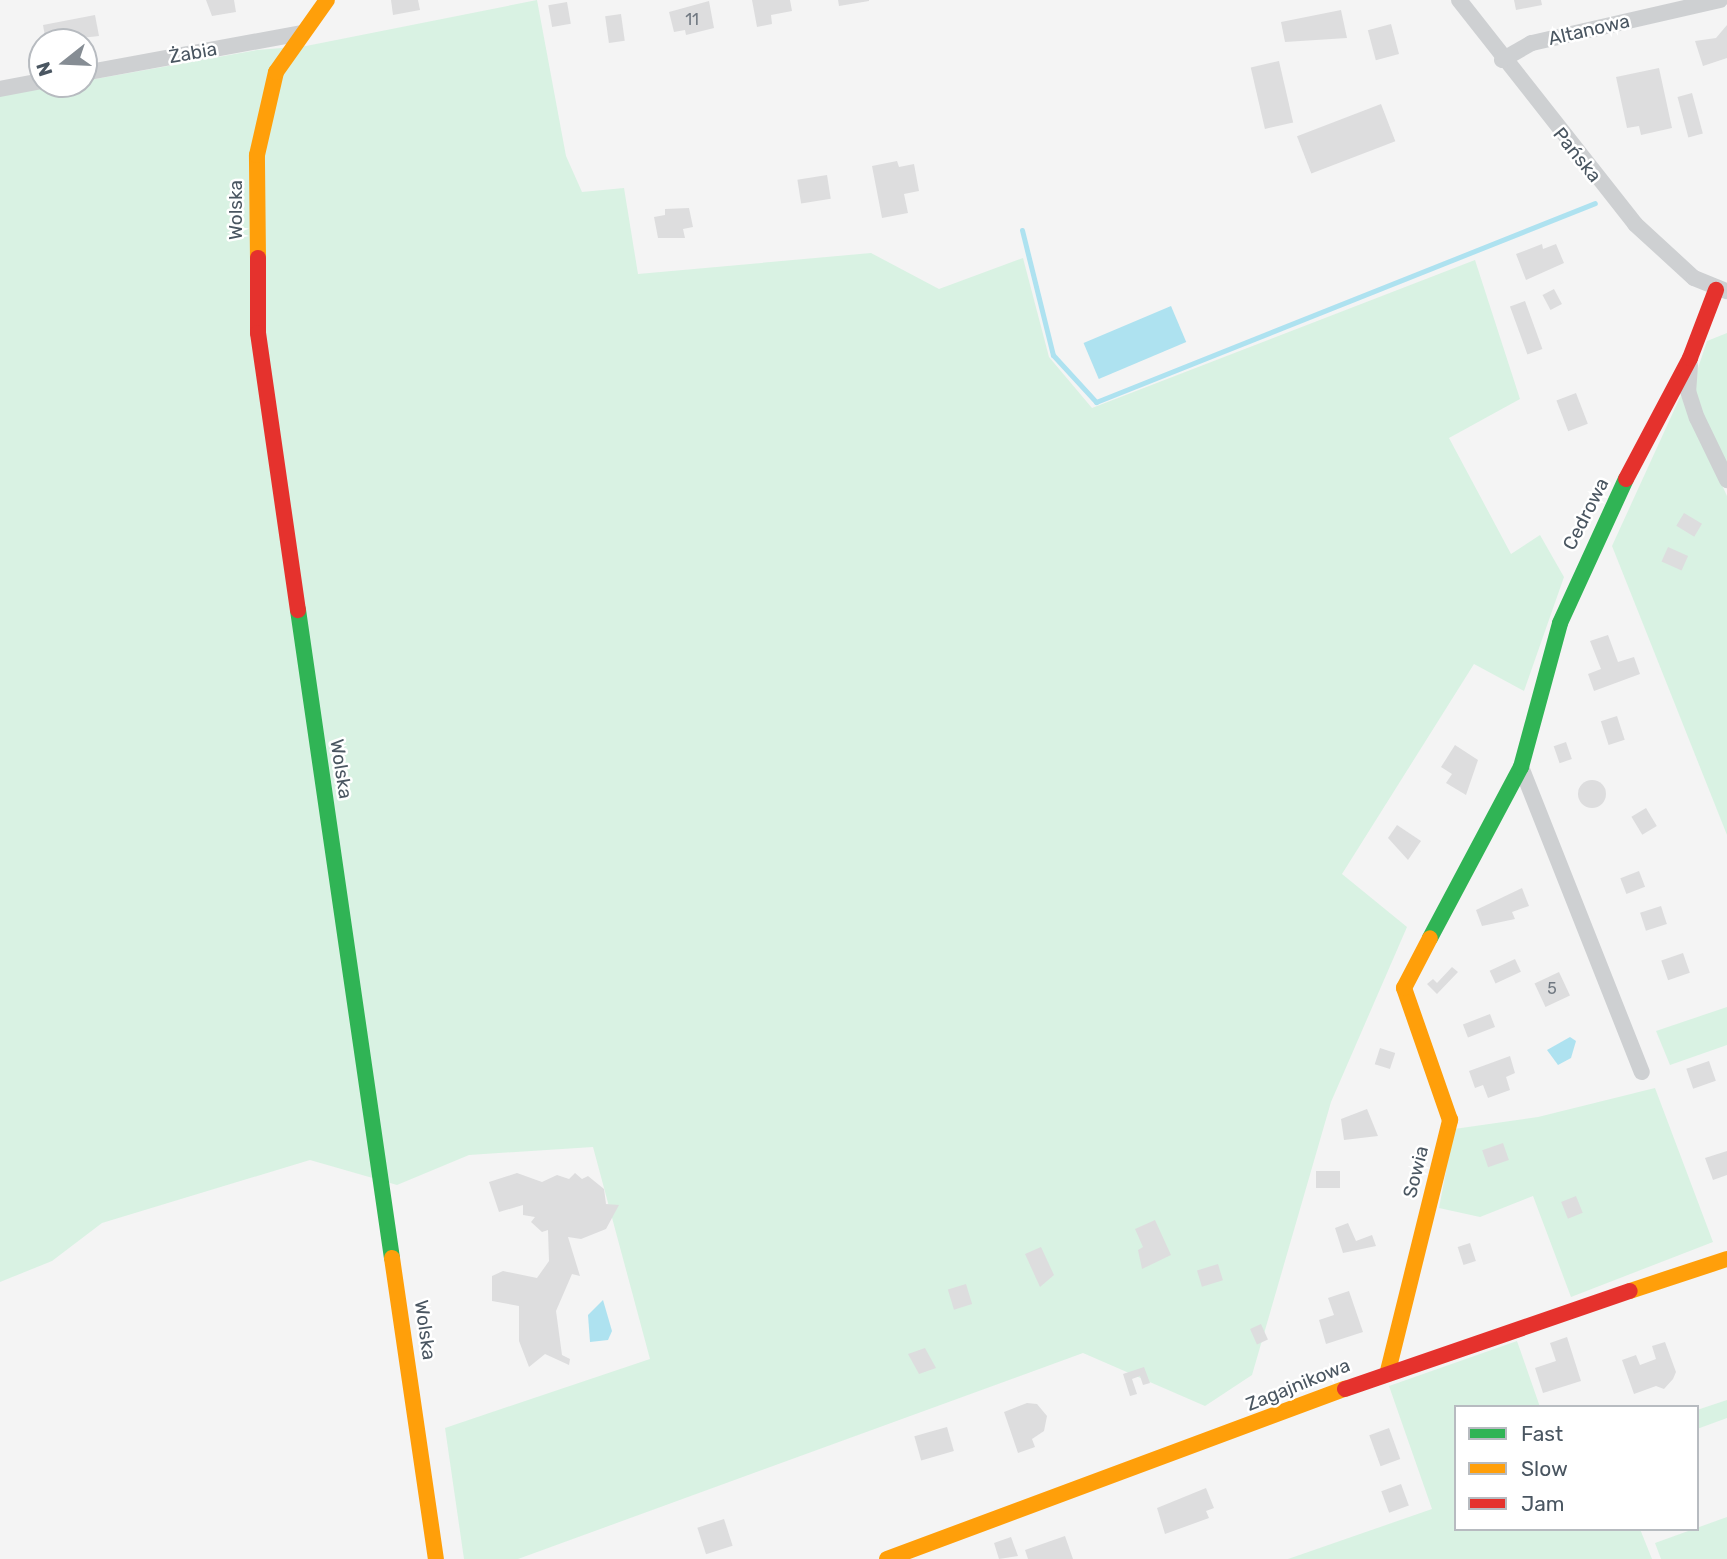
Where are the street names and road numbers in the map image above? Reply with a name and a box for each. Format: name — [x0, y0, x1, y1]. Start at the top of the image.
street label: Altanowa — [1546, 10, 1632, 50]
street label: Żabia — [167, 38, 219, 68]
street label: Pańska — [1548, 123, 1606, 187]
street label: Wolska — [225, 180, 247, 240]
street label: Cedrowa — [1558, 474, 1614, 554]
street label: Wolska — [325, 738, 357, 800]
street label: Sowia — [1399, 1144, 1433, 1200]
street label: Wolska — [410, 1299, 440, 1361]
street label: Zagajnikowa — [1243, 1354, 1353, 1416]

